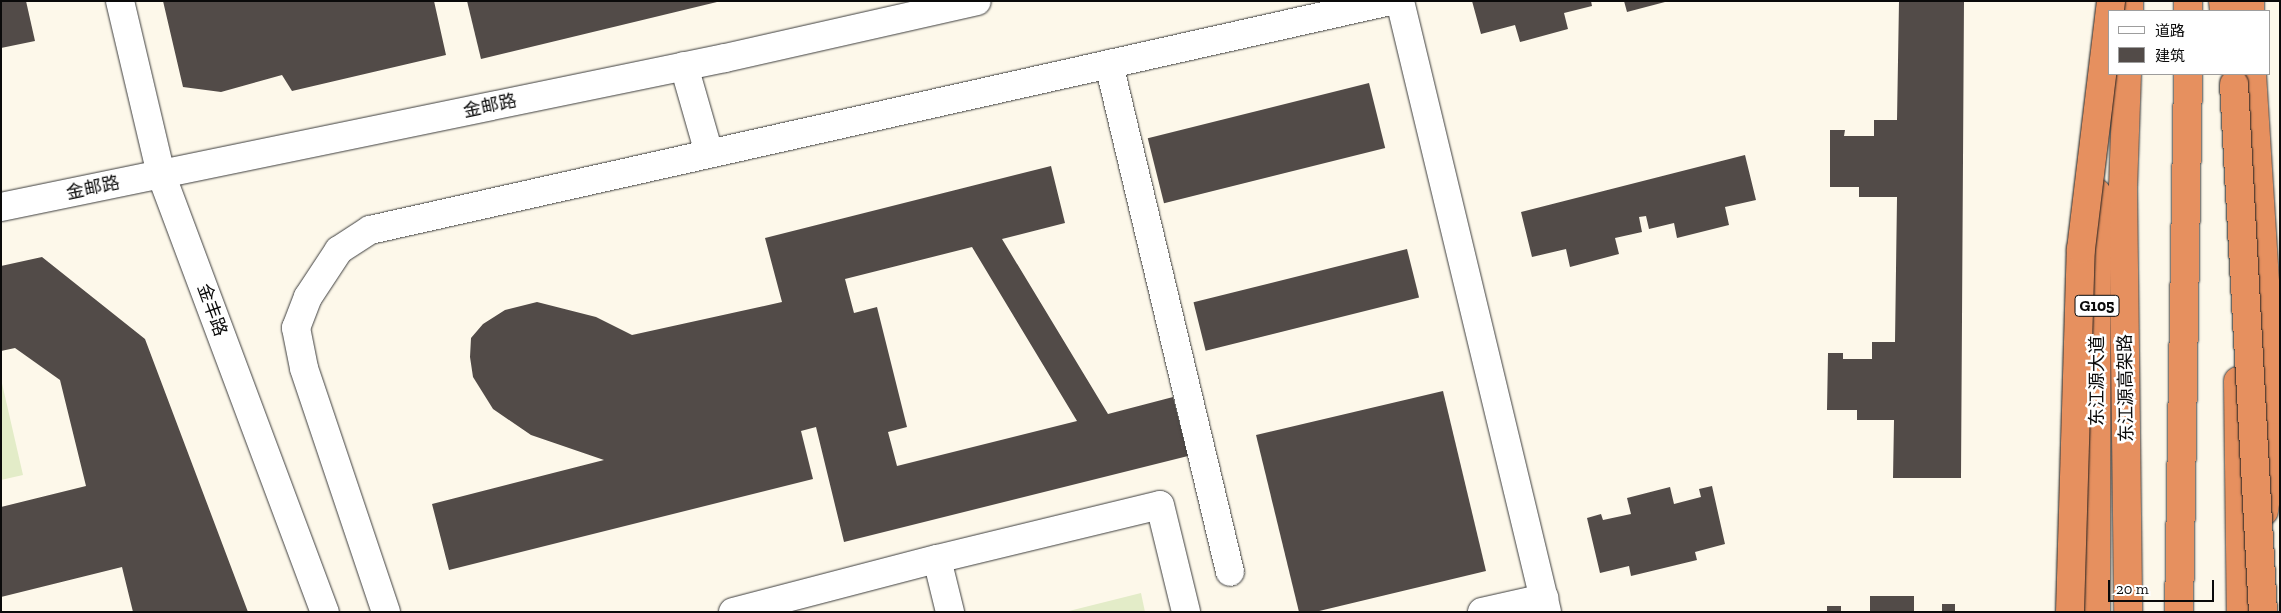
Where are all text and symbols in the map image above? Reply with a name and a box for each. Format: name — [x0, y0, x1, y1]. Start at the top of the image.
legend — [2108, 10, 2271, 75]
text: 道路 — [2155, 22, 2185, 40]
text: 建筑 — [2155, 47, 2185, 65]
street label: 金邮路 — [461, 90, 519, 122]
street label: 金邮路 — [64, 172, 122, 204]
street label: 金丰路 — [193, 281, 231, 339]
road number: G105 — [2074, 292, 2120, 320]
street label: 东江源高架路 — [2114, 334, 2138, 442]
street label: 东江源大道 — [2086, 336, 2108, 426]
scale bar — [2111, 570, 2217, 602]
text: 20 m — [2116, 580, 2149, 598]

